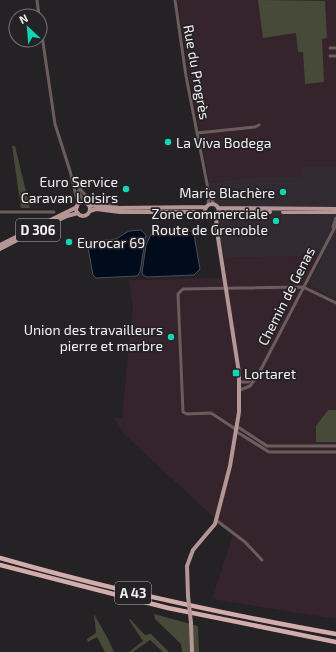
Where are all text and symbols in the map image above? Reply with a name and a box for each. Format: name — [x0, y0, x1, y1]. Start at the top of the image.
north arrow — [8, 8, 48, 48]
text: N — [17, 11, 30, 26]
street label: Rue du Progrès — [180, 23, 214, 121]
place label: La Viva Bodega — [176, 134, 271, 151]
marker: La Viva Bodega — [163, 137, 173, 147]
place label: Euro Service Caravan Loisirs — [21, 173, 118, 206]
marker: Euro Service Caravan Loisirs — [121, 184, 131, 194]
place label: Marie Blachère — [179, 184, 275, 201]
marker: Marie Blachère — [278, 187, 288, 197]
place label: Zone commerciale Route de Grenoble — [151, 205, 268, 238]
marker: Zone commerciale Route de Grenoble — [271, 216, 281, 226]
road number: D 306 — [16, 219, 60, 241]
place label: Eurocar 69 — [77, 234, 145, 251]
marker: Eurocar 69 — [64, 237, 74, 247]
street label: Chemin de Genas — [254, 244, 318, 348]
place label: Union des travailleurs pierre et marbre — [24, 321, 163, 354]
marker: Union des travailleurs pierre et marbre — [166, 332, 176, 342]
place label: Lortaret — [244, 365, 296, 382]
marker: Lortaret — [231, 368, 241, 378]
road number: A 43 — [115, 582, 151, 604]

